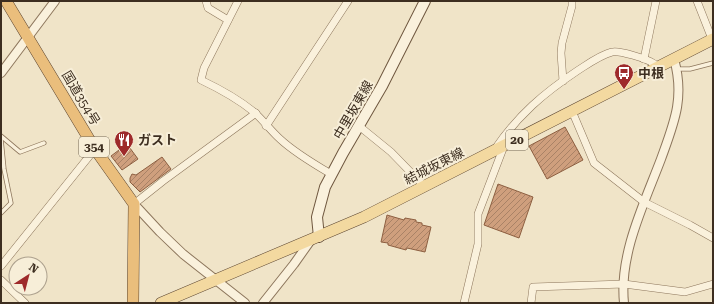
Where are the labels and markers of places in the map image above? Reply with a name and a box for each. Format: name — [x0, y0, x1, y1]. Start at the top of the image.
bus stop icon: 中根 — [613, 62, 635, 90]
place label: 中根 — [638, 66, 664, 81]
restaurant icon: ガスト — [113, 129, 135, 157]
place label: ガスト — [138, 133, 177, 148]

